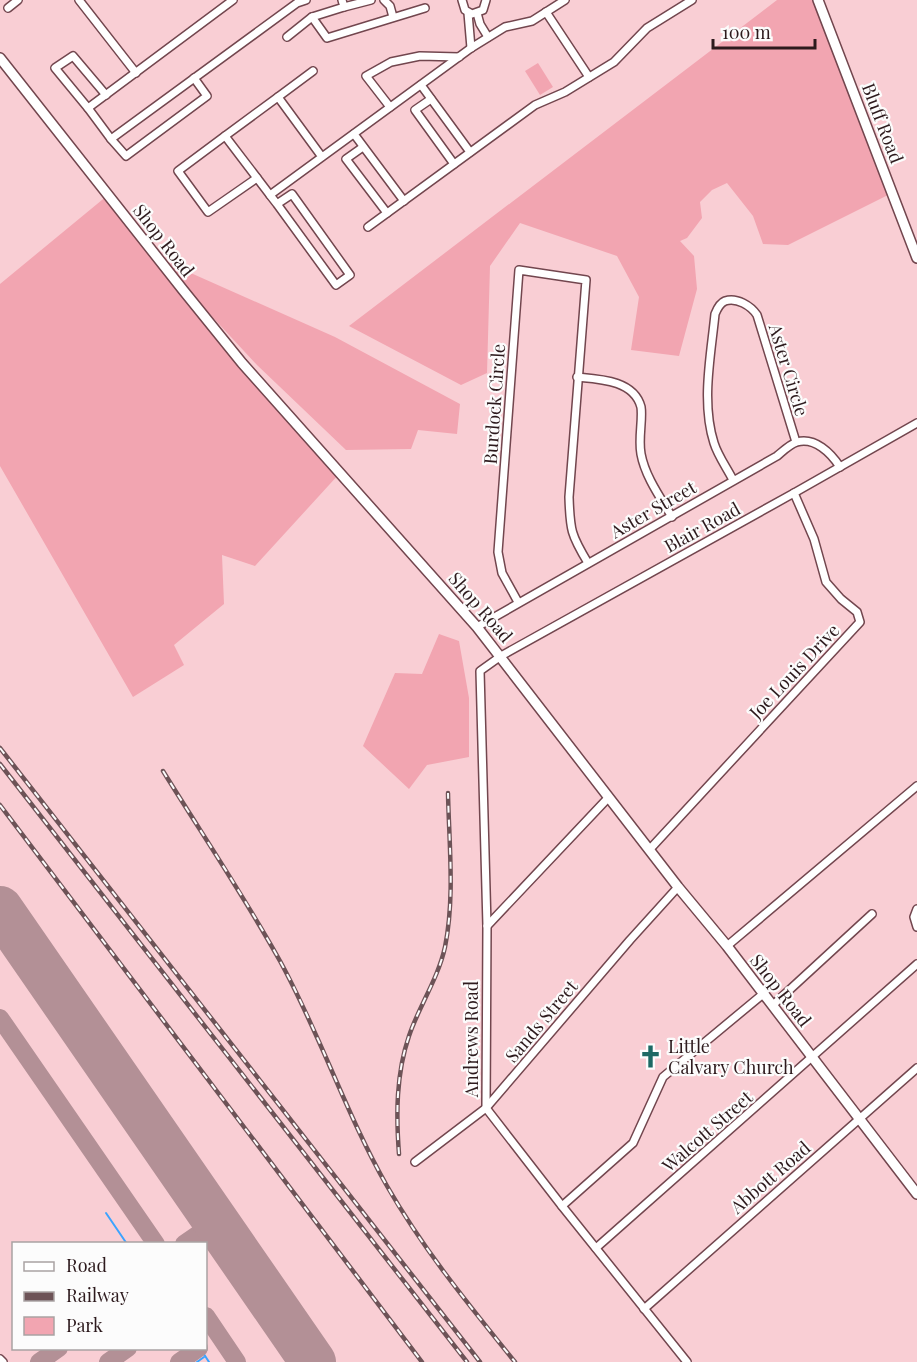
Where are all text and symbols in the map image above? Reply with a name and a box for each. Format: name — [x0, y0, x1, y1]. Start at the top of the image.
scale bar — [713, 12, 815, 50]
text: 100 m — [722, 20, 771, 44]
street label: Bluff Road — [857, 80, 909, 167]
street label: Shop Road — [128, 199, 200, 282]
street label: Aster Circle — [763, 320, 814, 419]
street label: Burdock Circle — [478, 343, 510, 465]
street label: Aster Street — [605, 474, 701, 544]
street label: Blair Road — [660, 496, 745, 558]
street label: Shop Road — [444, 567, 519, 648]
street label: Joe Louis Drive — [743, 618, 844, 724]
street label: Shop Road — [745, 949, 817, 1032]
street label: Sands Street — [499, 974, 583, 1067]
street label: Andrews Road — [459, 980, 483, 1098]
place label: Little Calvary Church — [668, 1034, 794, 1079]
church icon: Little Calvary Church — [637, 1043, 663, 1069]
street label: Walcott Street — [656, 1085, 758, 1178]
street label: Abbott Road — [724, 1135, 815, 1219]
legend — [12, 1242, 207, 1350]
text: Road — [66, 1253, 107, 1277]
text: Railway — [66, 1283, 129, 1307]
text: Park — [66, 1313, 103, 1337]

